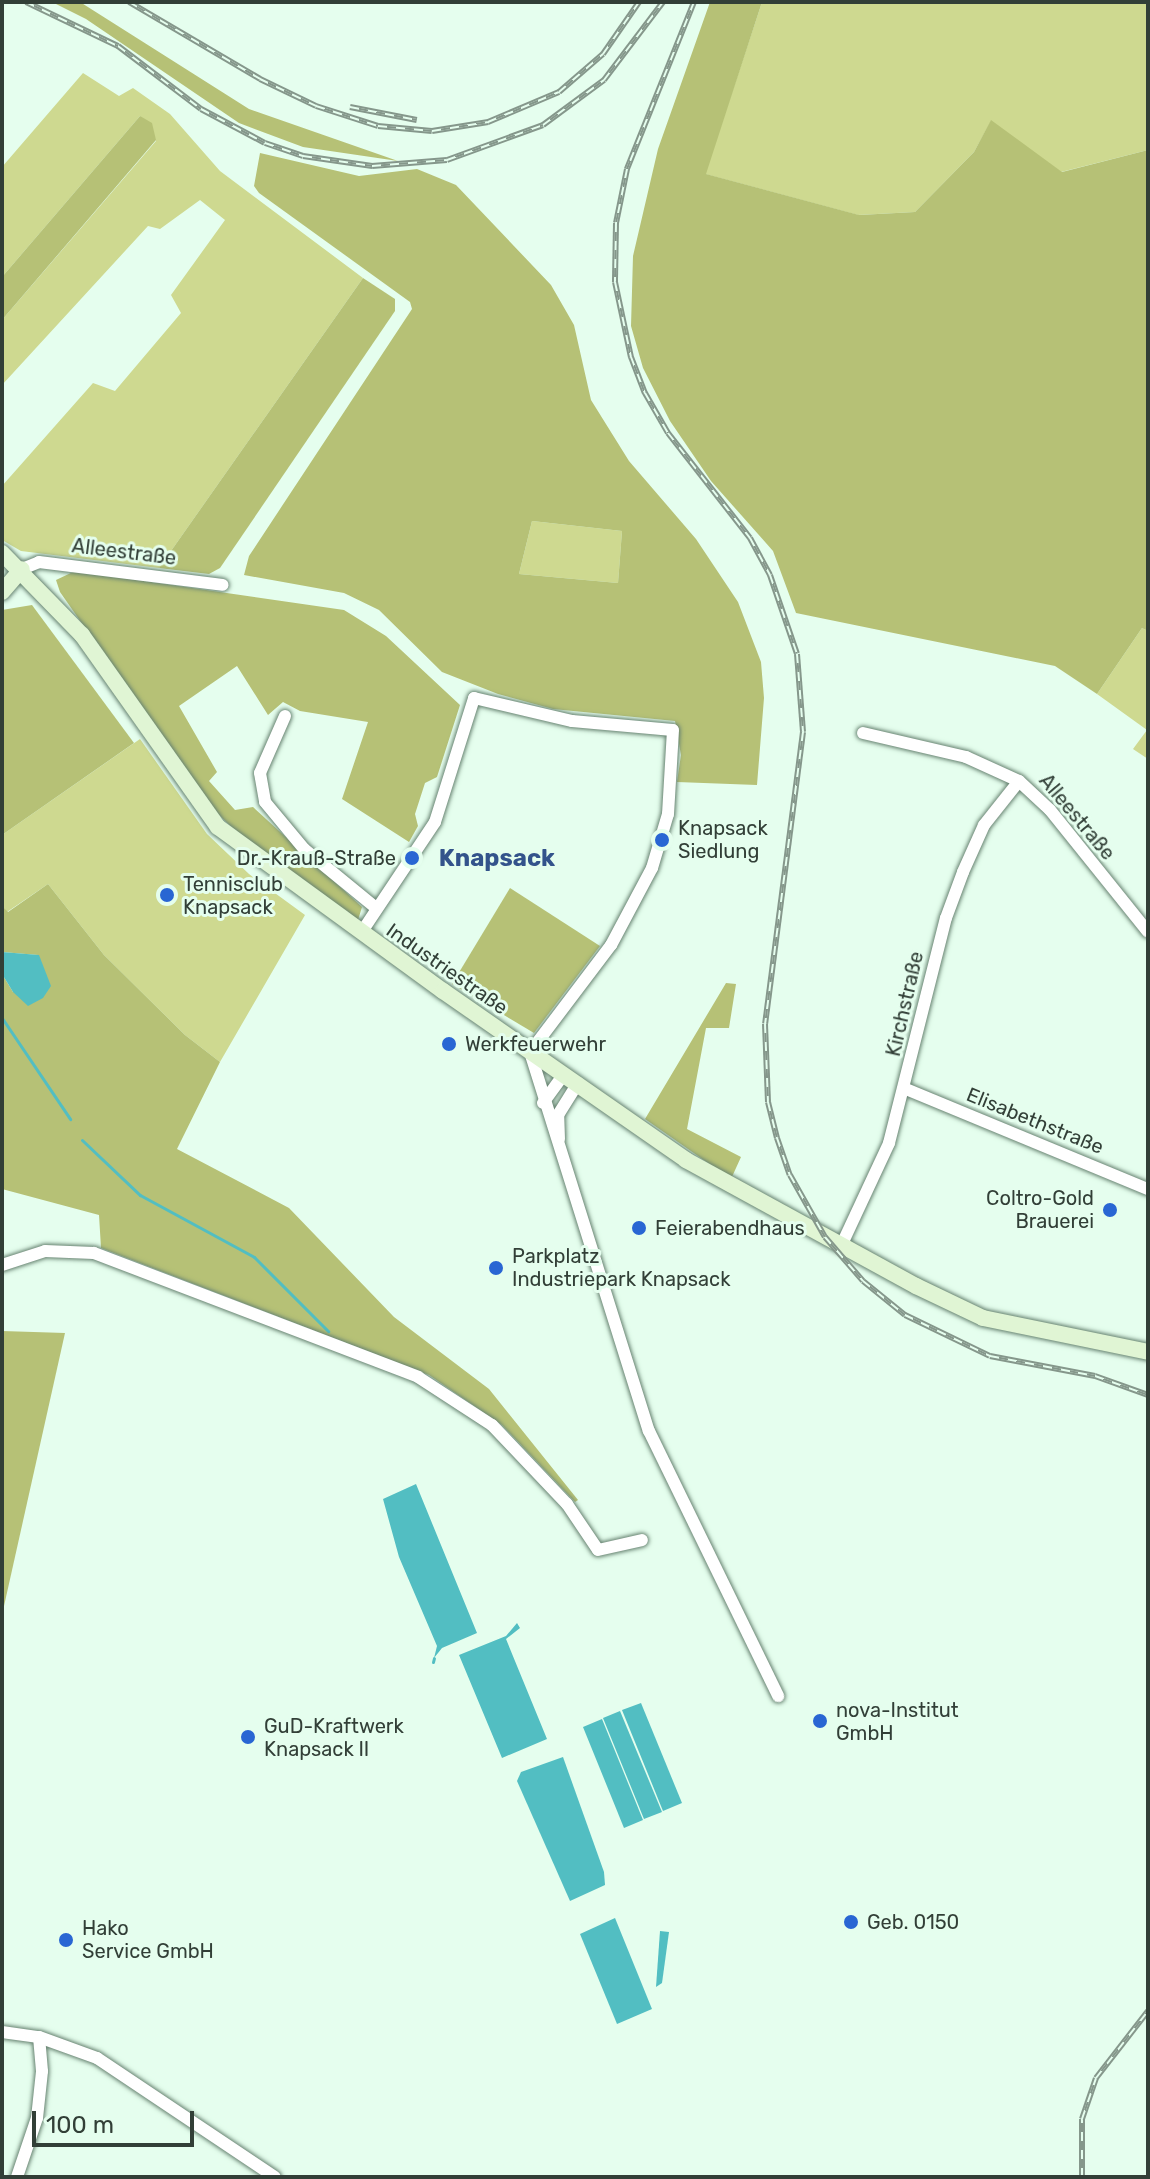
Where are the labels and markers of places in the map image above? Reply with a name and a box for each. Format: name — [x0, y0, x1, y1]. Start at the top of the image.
place label: Knapsack Siedlung — [678, 816, 768, 863]
marker: Knapsack Siedlung — [653, 831, 671, 849]
place label: Dr.-Krauß-Straße — [237, 846, 396, 870]
marker: Dr.-Krauß-Straße — [403, 849, 421, 867]
place label: Tennisclub Knapsack — [183, 872, 283, 919]
marker: Tennisclub Knapsack — [158, 886, 176, 904]
place label: Werkfeuerwehr — [465, 1032, 606, 1056]
marker: Werkfeuerwehr — [440, 1035, 458, 1053]
place label: Coltro-Gold Brauerei — [986, 1186, 1094, 1233]
marker: Coltro-Gold Brauerei — [1101, 1201, 1119, 1219]
place label: Feierabendhaus — [655, 1216, 805, 1240]
marker: Feierabendhaus — [630, 1219, 648, 1237]
place label: Parkplatz Industriepark Knapsack — [512, 1244, 731, 1291]
marker: Parkplatz Industriepark Knapsack — [487, 1259, 505, 1277]
place label: nova-Institut GmbH — [836, 1698, 959, 1745]
marker: nova-Institut GmbH — [811, 1712, 829, 1730]
place label: GuD-Kraftwerk Knapsack II — [264, 1714, 404, 1761]
marker: GuD-Kraftwerk Knapsack II — [239, 1728, 257, 1746]
place label: Geb. 0150 — [867, 1910, 959, 1934]
marker: Geb. 0150 — [842, 1913, 860, 1931]
place label: Hako Service GmbH — [82, 1916, 214, 1963]
marker: Hako Service GmbH — [57, 1931, 75, 1949]

